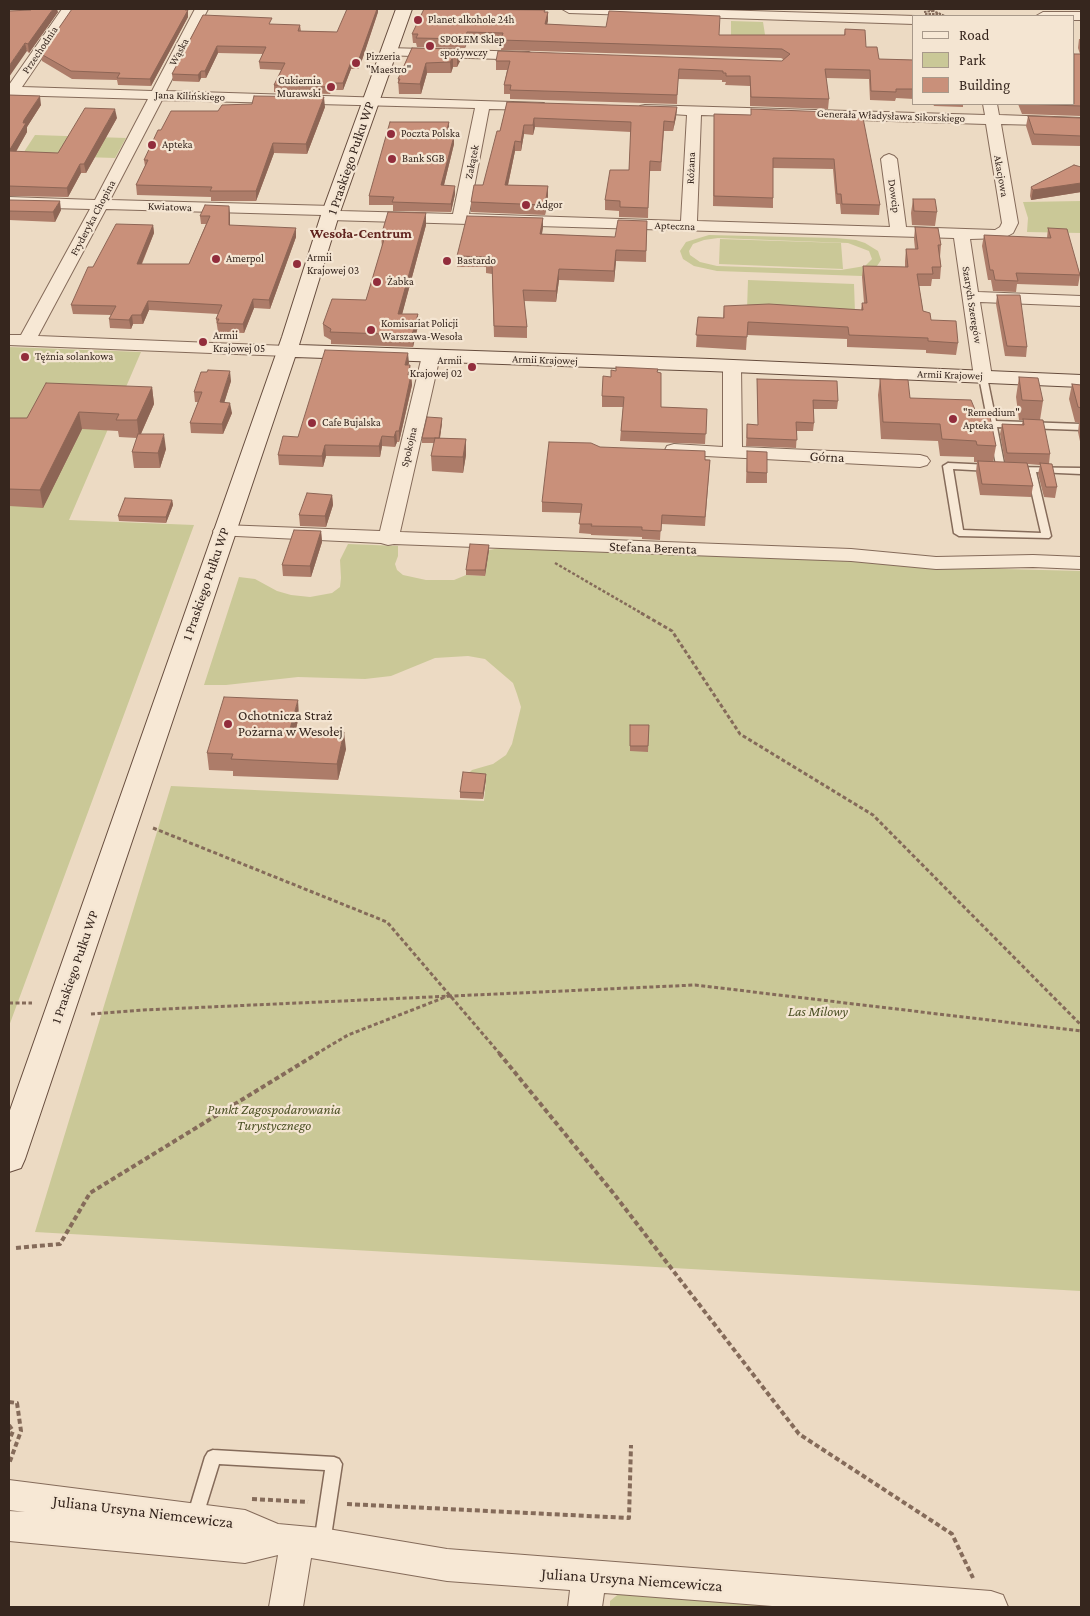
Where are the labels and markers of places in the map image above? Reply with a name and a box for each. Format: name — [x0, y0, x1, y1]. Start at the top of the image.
place label: Planet alkohole 24h — [428, 13, 514, 27]
marker: Planet alkohole 24h — [412, 14, 424, 26]
place label: SPOŁEM Sklep spożywczy — [440, 33, 505, 59]
marker: SPOŁEM Sklep spożywczy — [424, 40, 436, 52]
place label: Pizzeria "Maestro" — [366, 50, 411, 76]
marker: Pizzeria "Maestro" — [350, 57, 362, 69]
place label: Cukiernia Murawski — [277, 74, 321, 100]
marker: Cukiernia Murawski — [325, 81, 337, 93]
place label: Poczta Polska — [401, 127, 460, 141]
marker: Poczta Polska — [385, 128, 397, 140]
place label: Apteka — [162, 138, 193, 152]
marker: Apteka — [146, 139, 158, 151]
place label: Bank SGB — [402, 152, 444, 166]
marker: Bank SGB — [386, 153, 398, 165]
place label: Adgor — [536, 198, 563, 212]
marker: Adgor — [520, 199, 532, 211]
place label: Armii Krajowej 03 — [307, 251, 359, 277]
place label: Amerpol — [226, 252, 264, 266]
marker: Amerpol — [210, 253, 222, 265]
place label: Bastardo — [457, 254, 496, 268]
marker: Bastardo — [441, 255, 453, 267]
marker: Armii Krajowej 03 — [291, 258, 303, 270]
place label: Żabka — [387, 275, 414, 289]
marker: Żabka — [371, 276, 383, 288]
place label: Komisariat Policji Warszawa-Wesoła — [381, 317, 463, 343]
marker: Komisariat Policji Warszawa-Wesoła — [365, 324, 377, 336]
place label: Armii Krajowej 05 — [213, 329, 265, 355]
marker: Armii Krajowej 05 — [197, 336, 209, 348]
place label: Tężnia solankowa — [35, 350, 113, 364]
marker: Tężnia solankowa — [19, 351, 31, 363]
place label: Armii Krajowej 02 — [410, 354, 462, 380]
marker: Armii Krajowej 02 — [466, 361, 478, 373]
place label: "Remedium" Apteka — [963, 406, 1020, 432]
marker: "Remedium" Apteka — [947, 413, 959, 425]
place label: Cafe Bujalska — [322, 416, 381, 430]
marker: Cafe Bujalska — [306, 417, 318, 429]
place label: Ochotnicza Straż Pożarna w Wesołej — [238, 708, 343, 740]
marker: Ochotnicza Straż Pożarna w Wesołej — [222, 718, 234, 730]

